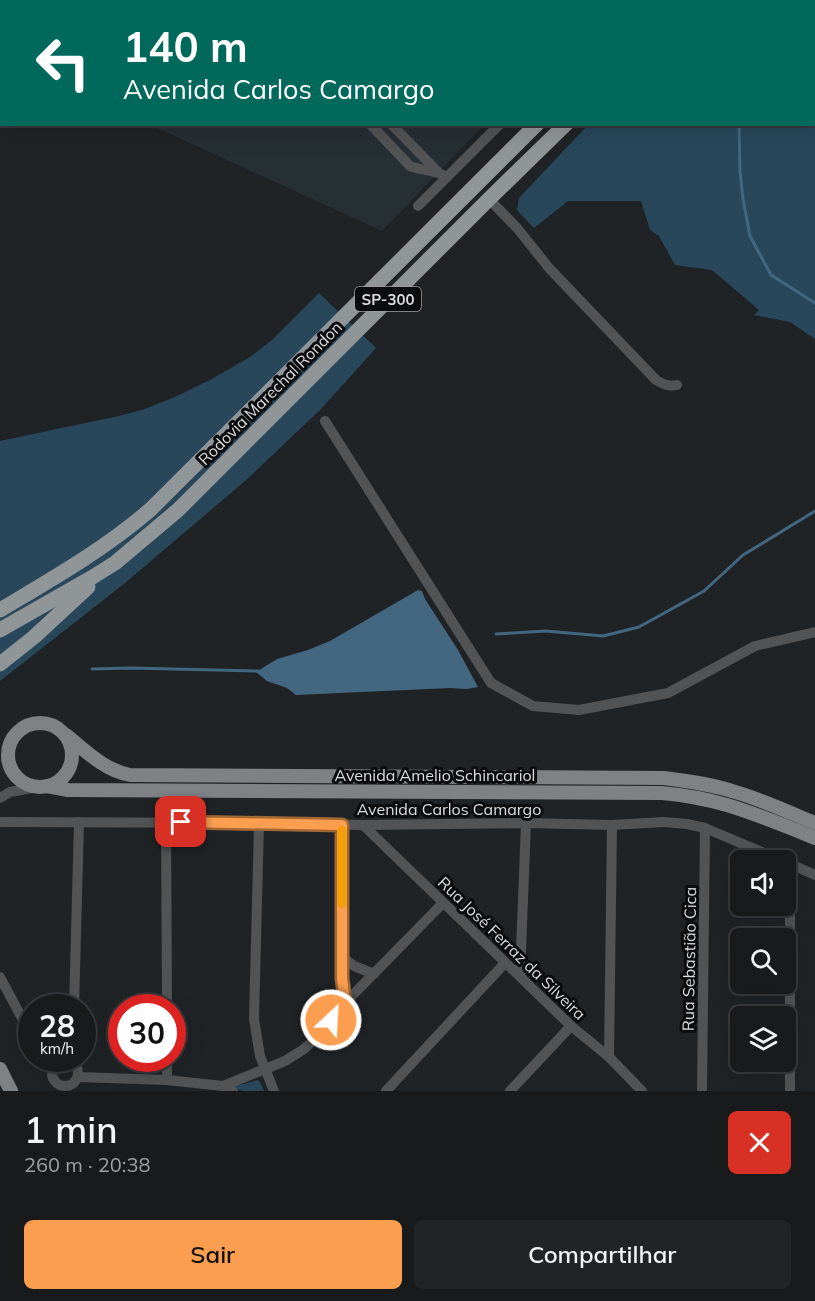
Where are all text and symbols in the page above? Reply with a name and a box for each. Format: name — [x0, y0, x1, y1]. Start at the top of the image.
text: 140 m — [123, 20, 248, 73]
icon: left — [24, 24, 102, 102]
text: Avenida Carlos Camargo — [123, 72, 434, 106]
road number: SP-300 — [355, 287, 421, 311]
street label: Rodovia Marechal Rondon — [194, 317, 346, 469]
street label: Avenida Amelio Schincariol — [335, 765, 535, 785]
pin — [155, 796, 206, 847]
street label: Avenida Carlos Camargo — [357, 799, 541, 819]
icon: arrive — [164, 805, 197, 838]
map controls — [730, 850, 796, 1072]
button: sound — [730, 850, 796, 916]
street label: Rua José Ferraz da Silveira — [434, 872, 590, 1024]
street label: Rua Sebastião Cica — [678, 887, 700, 1031]
button: search — [730, 928, 796, 994]
position arrow — [299, 988, 363, 1052]
speed limit sign: 30 — [108, 994, 186, 1072]
button: layers — [730, 1006, 796, 1072]
text: 28 — [39, 1007, 75, 1045]
text: km/h — [40, 1039, 74, 1058]
text: 1 min — [24, 1107, 118, 1152]
button: close — [728, 1111, 791, 1174]
text: 260 m · 20:38 — [24, 1152, 150, 1177]
button: Sair — [24, 1220, 402, 1289]
button: Compartilhar — [414, 1220, 791, 1289]

